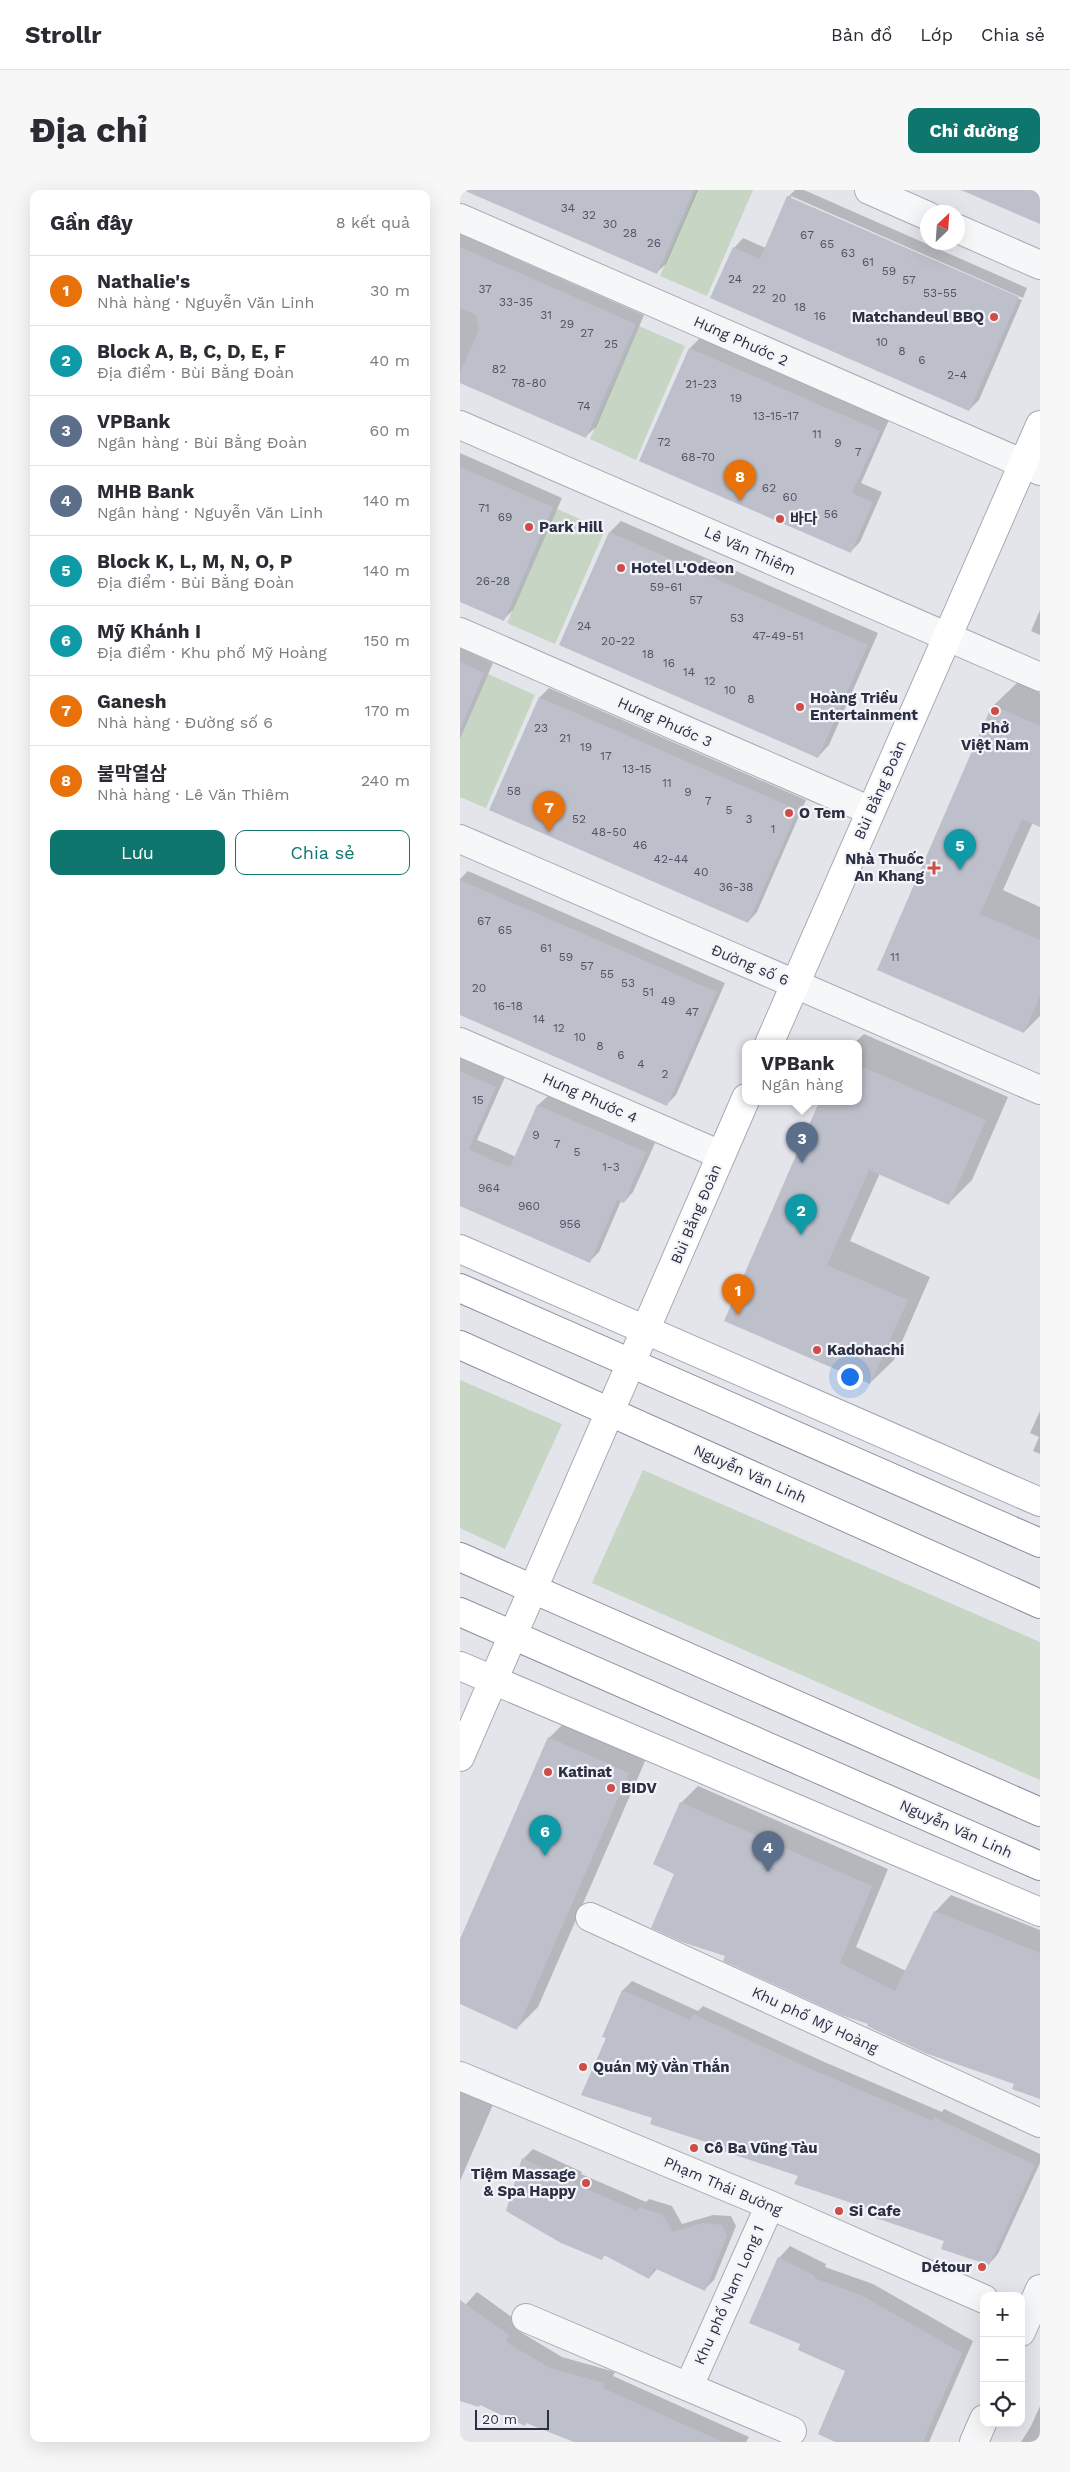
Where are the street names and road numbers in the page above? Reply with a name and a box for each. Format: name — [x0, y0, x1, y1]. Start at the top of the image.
street label: Hưng Phước 2 — [691, 312, 791, 370]
street label: Lê Văn Thiêm — [701, 523, 799, 579]
street label: Hưng Phước 3 — [615, 693, 715, 751]
street label: Bùi Bằng Đoàn — [850, 738, 910, 842]
street label: Đường số 6 — [708, 941, 792, 989]
street label: Hưng Phước 4 — [540, 1069, 640, 1127]
street label: Bùi Bằng Đoàn — [667, 1161, 725, 1267]
street label: Nguyễn Văn Linh — [691, 1440, 810, 1507]
street label: Nguyễn Văn Linh — [897, 1795, 1016, 1862]
street label: Khu phố Mỹ Hoàng — [749, 1983, 881, 2057]
street label: Phạm Thái Bường — [661, 2153, 785, 2219]
street label: Khu phố Nam Long 1 — [690, 2222, 768, 2368]

